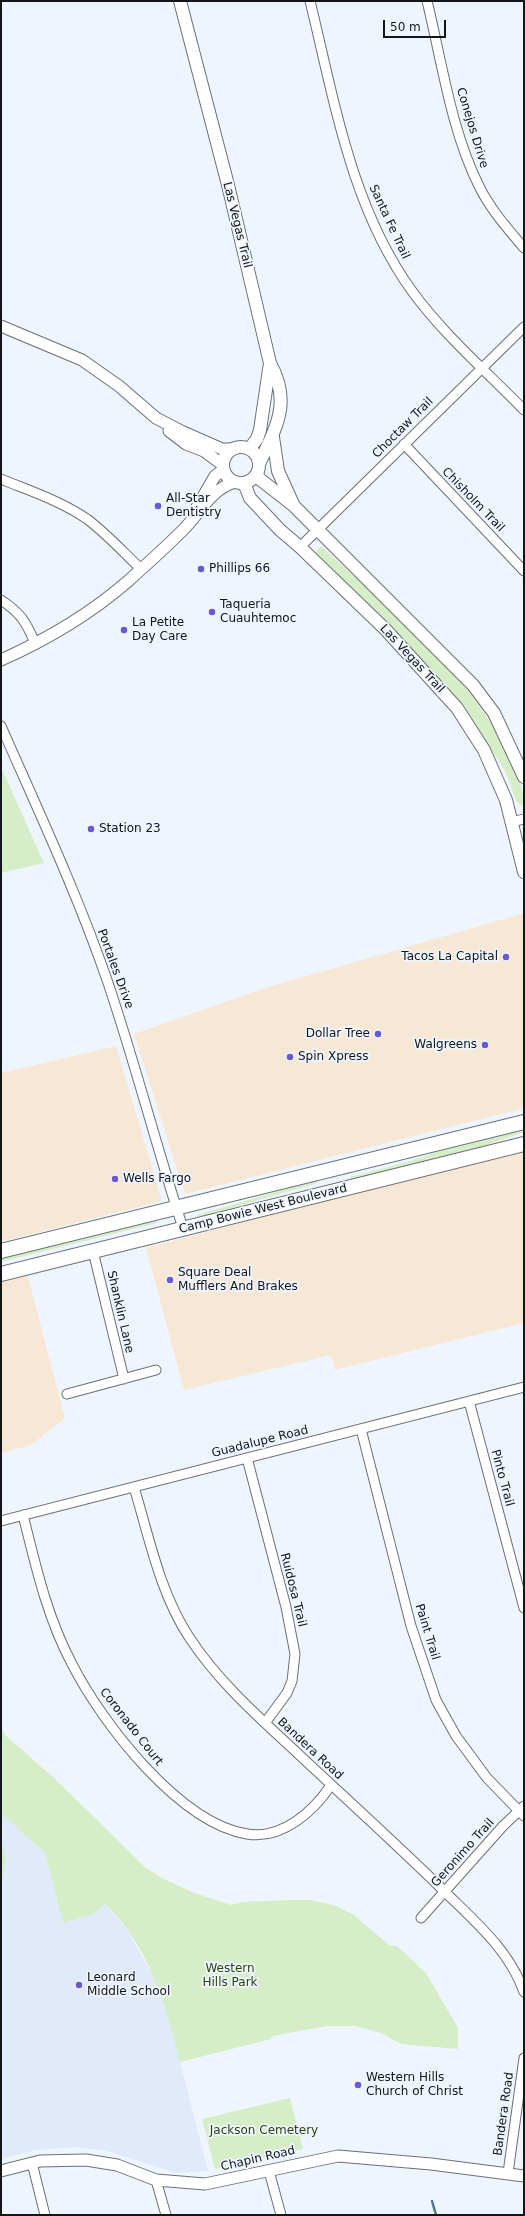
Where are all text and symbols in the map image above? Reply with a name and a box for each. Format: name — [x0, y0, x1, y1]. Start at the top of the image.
scale bar — [385, 12, 448, 38]
text: 50 m — [390, 20, 421, 34]
street label: Conejos Drive — [453, 86, 491, 170]
street label: Las Vegas Trail — [219, 180, 255, 270]
street label: Santa Fe Trail — [365, 183, 413, 261]
street label: Choctaw Trail — [370, 395, 436, 461]
street label: Chisholm Trail — [439, 465, 507, 535]
place label: All-Star Dentistry — [166, 492, 221, 520]
marker: All-Star Dentistry — [153, 501, 163, 511]
place label: Phillips 66 — [209, 562, 270, 576]
marker: Phillips 66 — [196, 564, 206, 574]
place label: Taqueria Cuauhtemoc — [220, 598, 296, 626]
marker: Taqueria Cuauhtemoc — [207, 607, 217, 617]
place label: La Petite Day Care — [132, 616, 187, 644]
street label: Las Vegas Trail — [377, 622, 447, 696]
marker: La Petite Day Care — [119, 625, 129, 635]
place label: Station 23 — [99, 822, 161, 836]
marker: Station 23 — [86, 824, 96, 834]
street label: Portales Drive — [94, 927, 136, 1011]
place label: Tacos La Capital — [401, 950, 498, 964]
marker: Tacos La Capital — [501, 952, 511, 962]
place label: Dollar Tree — [306, 1027, 370, 1041]
marker: Dollar Tree — [373, 1029, 383, 1039]
place label: Walgreens — [414, 1038, 477, 1052]
marker: Walgreens — [480, 1040, 490, 1050]
place label: Spin Xpress — [298, 1050, 368, 1064]
marker: Spin Xpress — [285, 1052, 295, 1062]
place label: Wells Fargo — [123, 1172, 191, 1186]
marker: Wells Fargo — [110, 1174, 120, 1184]
street label: Camp Bowie West Boulevard — [177, 1181, 349, 1237]
place label: Square Deal Mufflers And Brakes — [178, 1266, 298, 1294]
street label: Shanklin Lane — [104, 1269, 136, 1355]
marker: Square Deal Mufflers And Brakes — [165, 1275, 175, 1285]
street label: Guadalupe Road — [210, 1423, 310, 1461]
street label: Pinto Trail — [488, 1448, 516, 1508]
street label: Ruidosa Trail — [277, 1552, 309, 1628]
street label: Paint Trail — [412, 1602, 442, 1662]
street label: Coronado Court — [96, 1685, 166, 1769]
street label: Bandera Road — [274, 1715, 346, 1783]
street label: Geronimo Trail — [429, 1816, 497, 1890]
park label: Western Hills Park — [202, 1962, 258, 1990]
place label: Leonard Middle School — [87, 1971, 170, 1999]
marker: Leonard Middle School — [74, 1980, 84, 1990]
place label: Western Hills Church of Christ — [366, 2071, 463, 2099]
street label: Bandera Road — [491, 2071, 517, 2157]
marker: Western Hills Church of Christ — [353, 2080, 363, 2090]
park label: Jackson Cemetery — [210, 2124, 318, 2138]
street label: Chapin Road — [219, 2143, 297, 2175]

